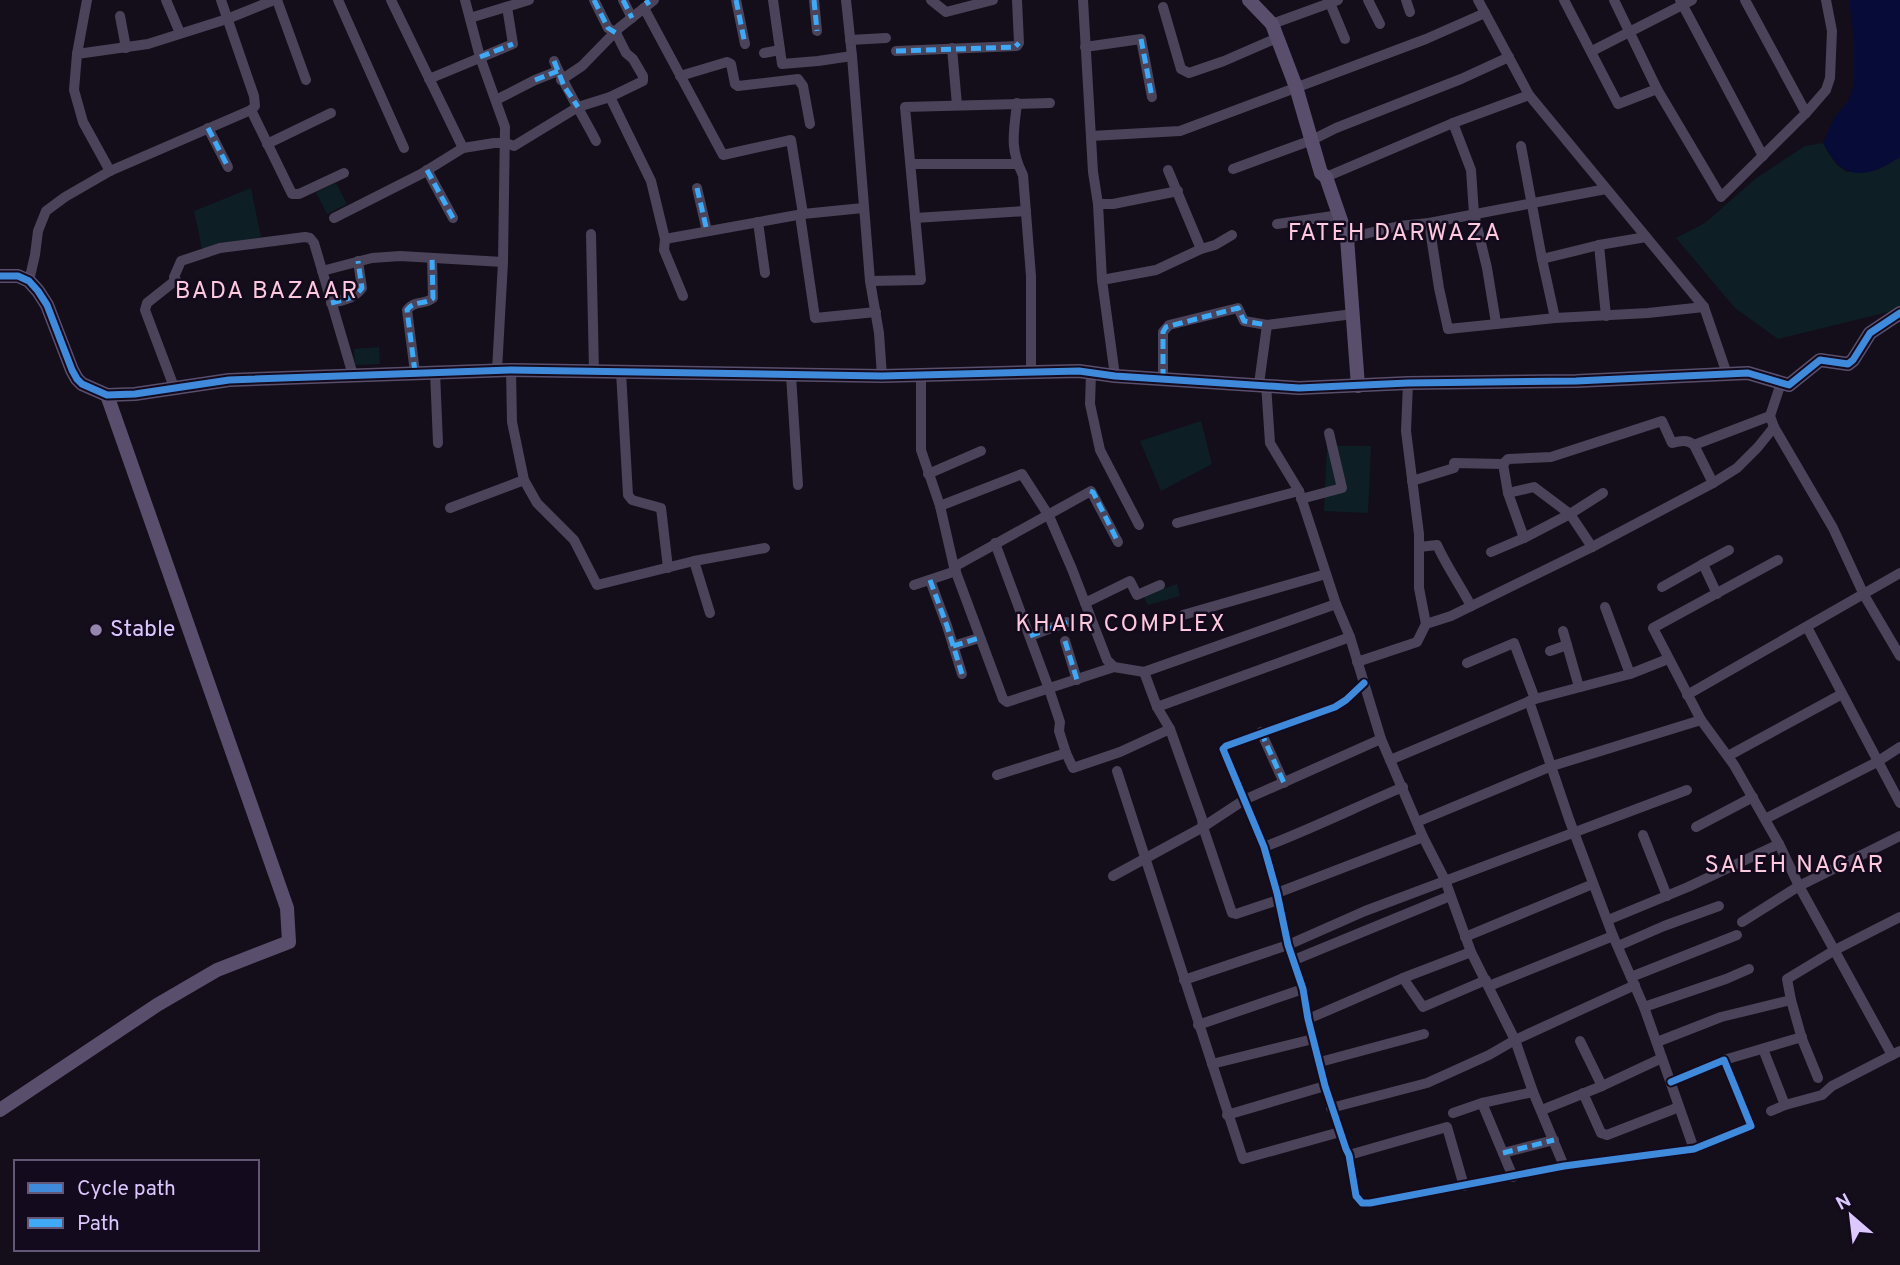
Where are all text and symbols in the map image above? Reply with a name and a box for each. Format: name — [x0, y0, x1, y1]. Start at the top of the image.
district label: FATEH DARWAZA — [1288, 219, 1502, 249]
district label: BADA BAZAAR — [175, 277, 359, 307]
district label: KHAIR COMPLEX — [1015, 610, 1227, 640]
place label: Stable — [110, 616, 175, 645]
marker: Stable — [88, 622, 104, 638]
district label: SALEH NAGAR — [1704, 851, 1886, 881]
legend — [14, 1160, 259, 1251]
text: Cycle path — [77, 1176, 176, 1203]
north arrow — [1816, 1181, 1886, 1251]
text: N — [1832, 1189, 1856, 1217]
text: Path — [77, 1211, 120, 1238]

